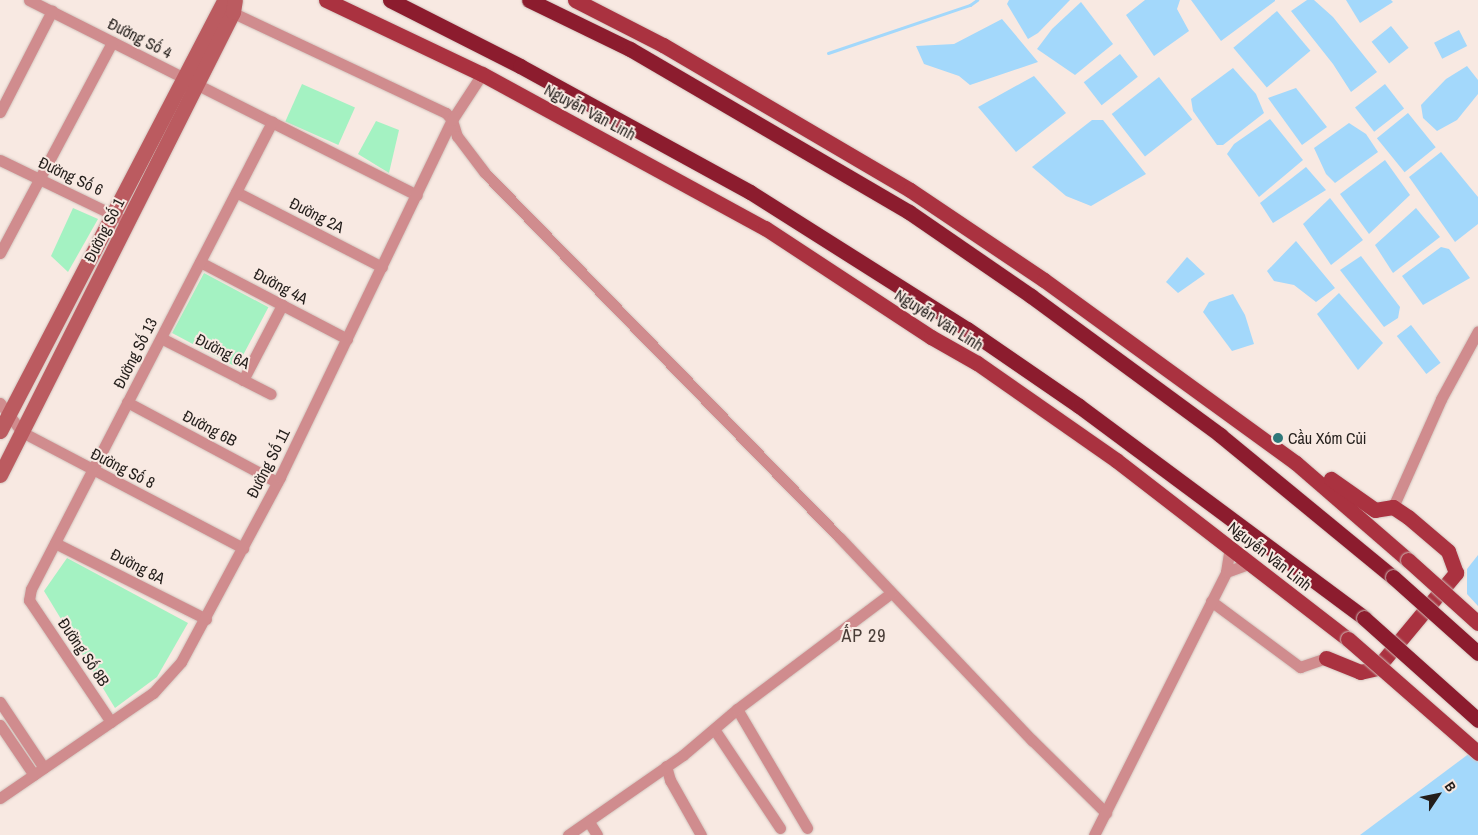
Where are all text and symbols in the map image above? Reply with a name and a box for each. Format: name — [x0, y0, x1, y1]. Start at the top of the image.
street label: Đường Số 4 — [105, 14, 175, 62]
street label: Nguyễn Văn Linh — [541, 80, 639, 144]
street label: Đường Số 6 — [36, 153, 106, 199]
street label: Đường 2A — [287, 193, 347, 237]
street label: Đường Số 1 — [80, 195, 128, 265]
street label: Đường 4A — [251, 264, 311, 308]
street label: Nguyễn Văn Linh — [891, 285, 987, 355]
street label: Đường Số 13 — [109, 315, 161, 391]
street label: Đường 6A — [193, 329, 253, 373]
street label: Đường 6B — [180, 406, 240, 450]
street label: Đường Số 11 — [242, 425, 294, 501]
place label: Cầu Xóm Củi — [1288, 428, 1366, 448]
marker: Cầu Xóm Củi — [1272, 432, 1284, 444]
street label: Đường Số 8 — [88, 444, 158, 492]
street label: Nguyễn Văn Linh — [1225, 518, 1315, 594]
street label: Đường 8A — [108, 544, 168, 588]
street label: Đường Số 8B — [54, 614, 114, 690]
district label: ẤP 29 — [841, 625, 887, 647]
north arrow — [1413, 770, 1463, 820]
text: B — [1441, 778, 1460, 795]

